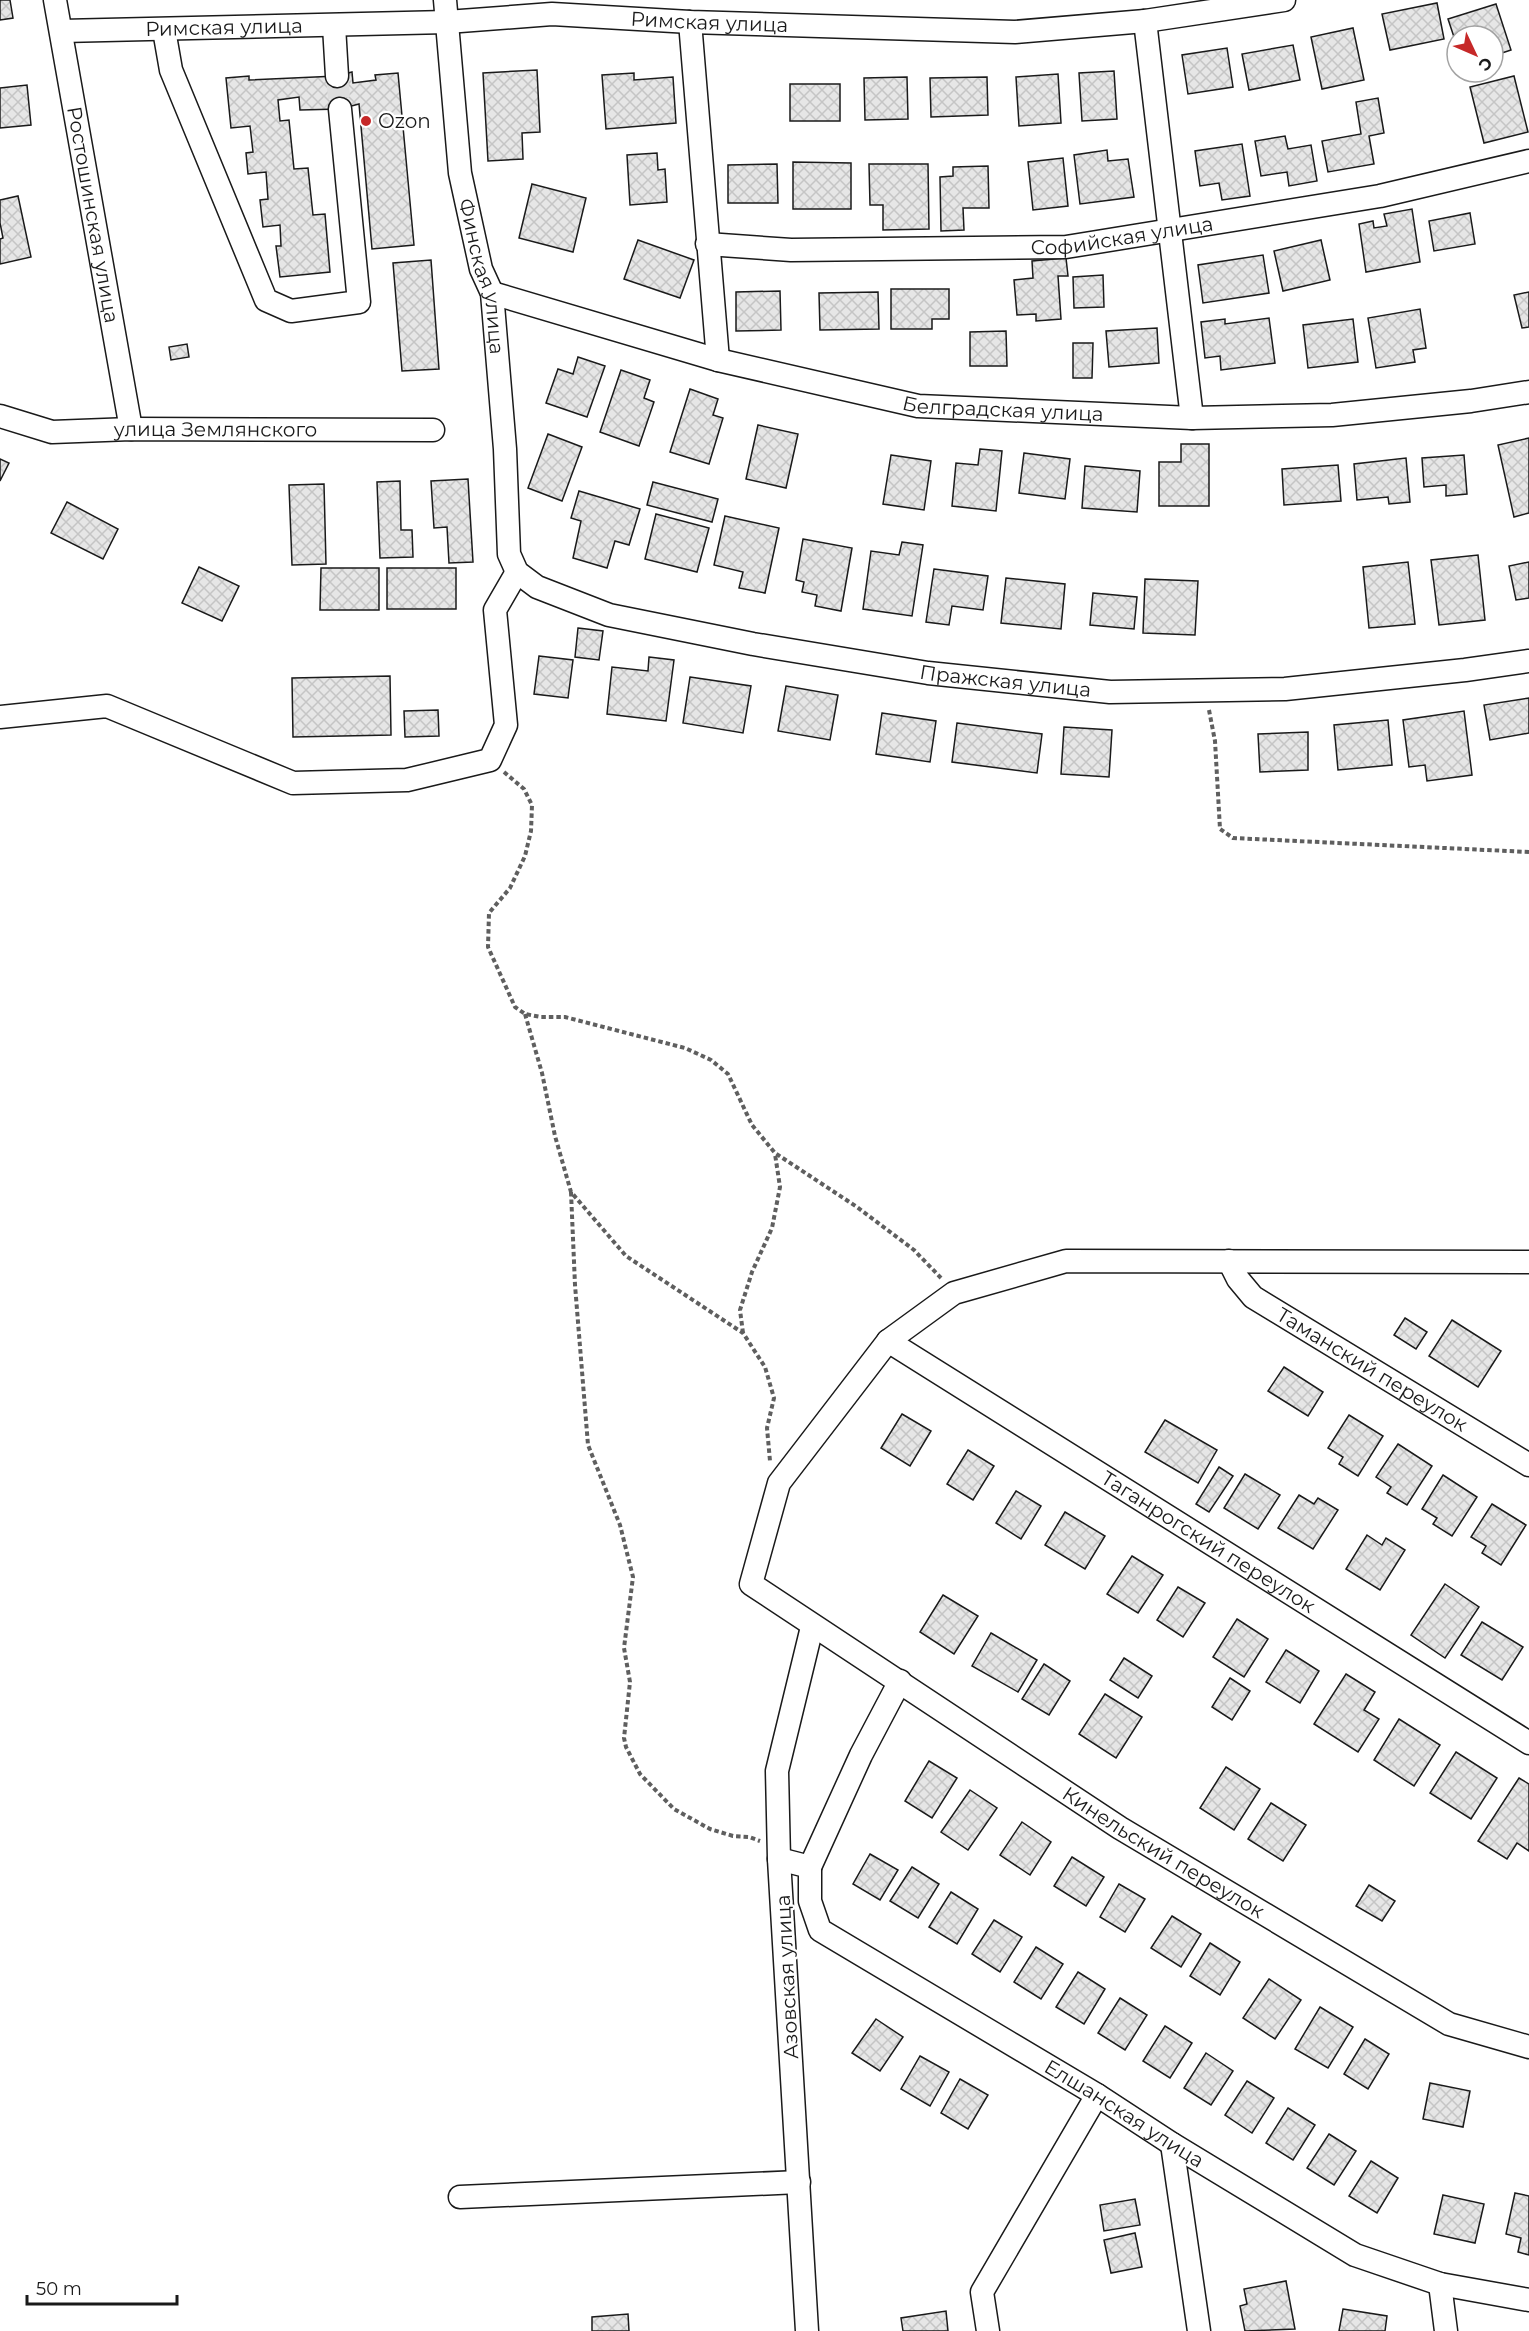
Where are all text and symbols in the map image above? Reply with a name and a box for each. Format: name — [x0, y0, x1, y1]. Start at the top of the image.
street label: Римская улица — [630, 7, 788, 37]
street label: Римская улица — [145, 13, 303, 41]
north arrow — [1445, 24, 1505, 84]
text: С — [1474, 53, 1496, 75]
street label: Ростошинская улица — [62, 105, 124, 325]
place label: Ozon — [378, 109, 431, 133]
marker: Ozon — [359, 114, 373, 128]
street label: Финская улица — [454, 196, 509, 355]
street label: Софийская улица — [1031, 211, 1215, 259]
street label: Белградская улица — [900, 391, 1104, 426]
street label: улица Землянского — [112, 417, 317, 442]
street label: Пражская улица — [918, 660, 1092, 702]
street label: Таманский переулок — [1272, 1302, 1472, 1437]
street label: Таганрогский переулок — [1097, 1466, 1320, 1618]
street label: Кинельский переулок — [1058, 1781, 1269, 1923]
street label: Азовская улица — [771, 1894, 803, 2060]
street label: Елшанская улица — [1040, 2055, 1208, 2173]
scale bar — [27, 2268, 177, 2306]
text: 50 m — [36, 2278, 82, 2300]

